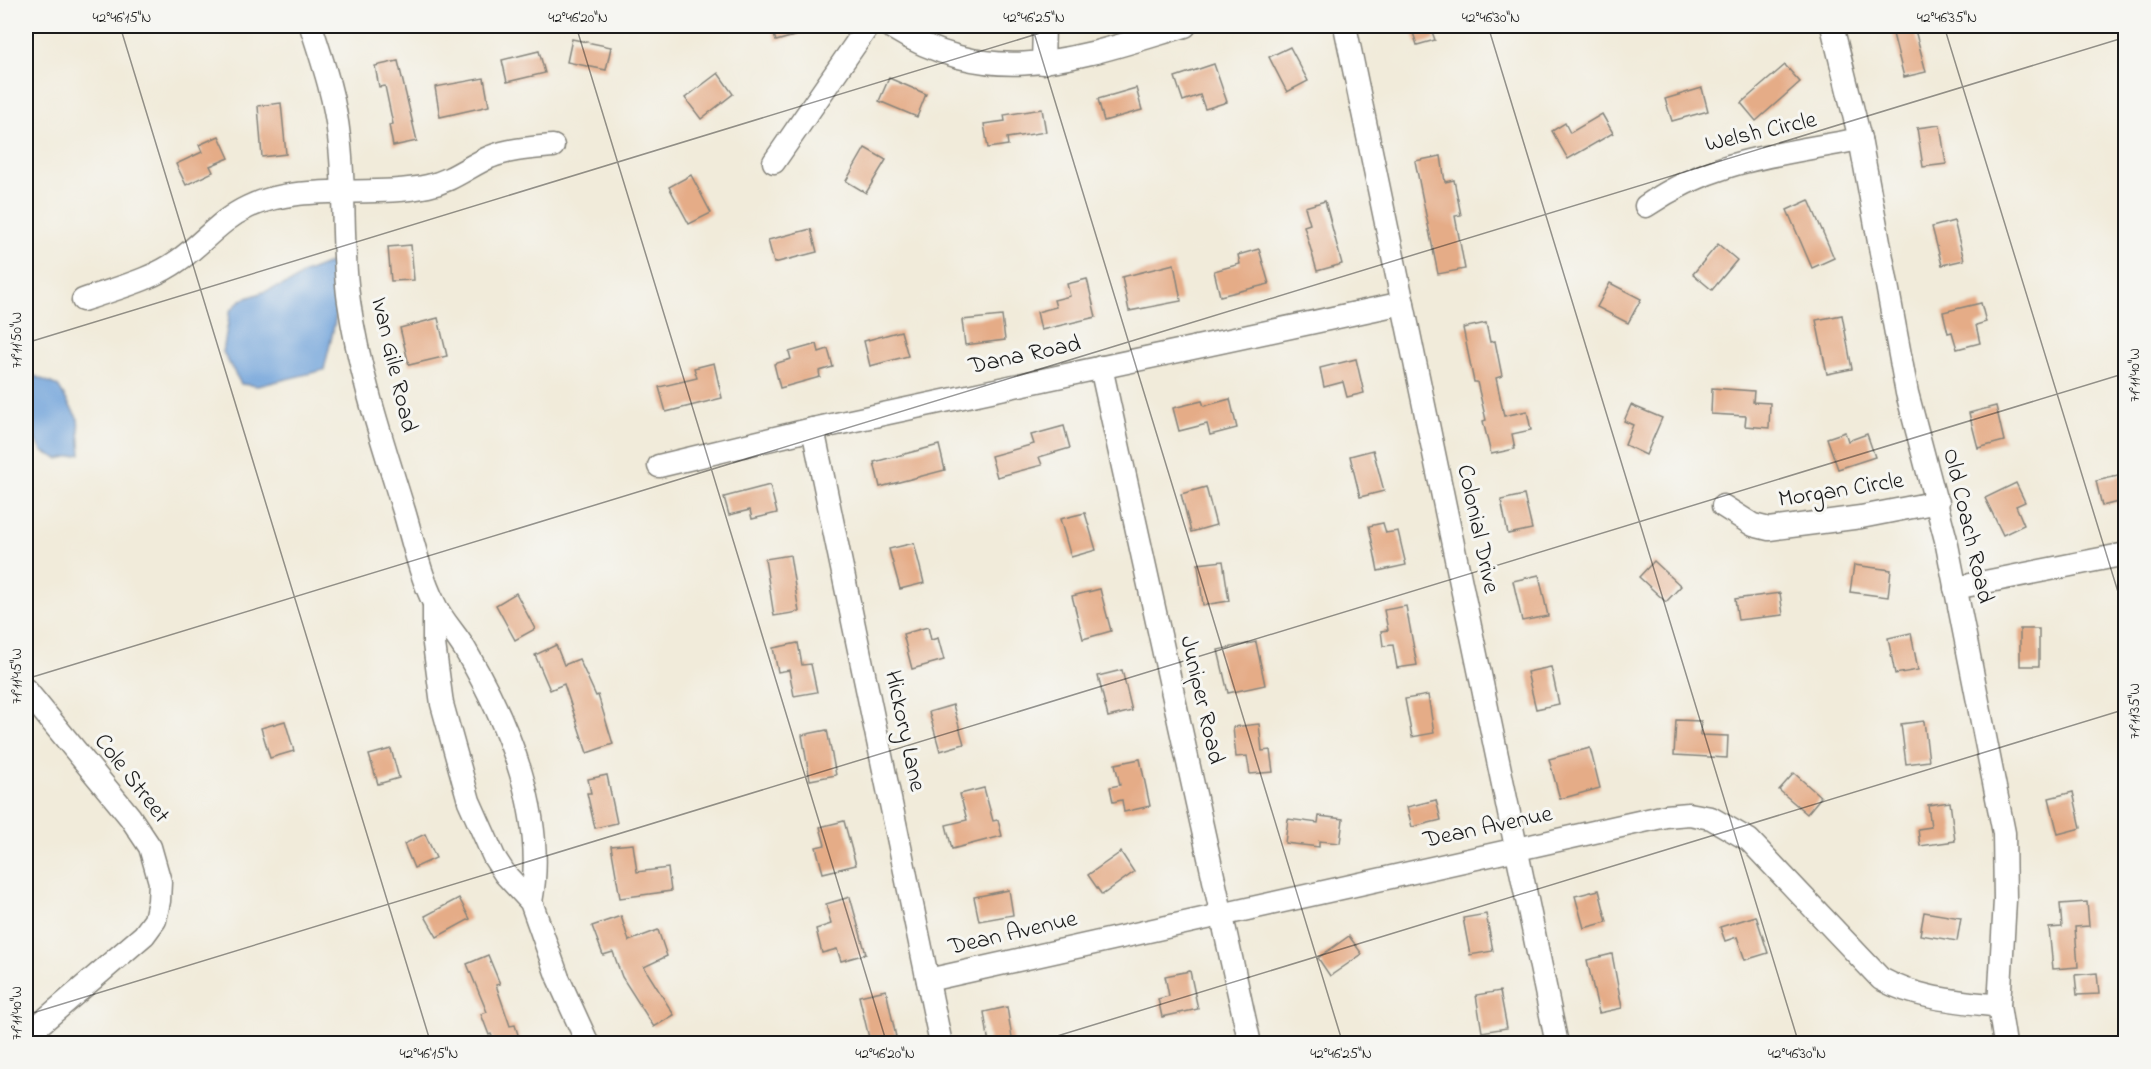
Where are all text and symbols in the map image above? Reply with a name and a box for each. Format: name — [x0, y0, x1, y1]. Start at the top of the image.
text: 42°46'15"N — [93, 7, 152, 29]
text: 42°46'20"N — [548, 7, 608, 29]
text: 42°46'25"N — [1003, 7, 1065, 29]
text: 42°46'30"N — [1462, 7, 1520, 29]
text: 42°46'35"N — [1917, 7, 1977, 29]
street label: Welsh Circle — [1702, 103, 1820, 163]
street label: Ivan Gile Road — [360, 294, 426, 437]
text: 71°11'50"W — [6, 312, 28, 368]
street label: Dana Road — [965, 327, 1085, 385]
text: 71°11'40"W — [2124, 348, 2146, 402]
street label: Old Coach Road — [1932, 445, 2002, 607]
street label: Colonial Drive — [1446, 461, 1508, 597]
street label: Morgan Circle — [1776, 464, 1906, 518]
street label: Juniper Road — [1169, 632, 1233, 768]
text: 71°11'45"W — [6, 648, 28, 704]
street label: Hickory Lane — [873, 667, 934, 795]
text: 71°11'35"W — [2124, 683, 2146, 739]
street label: Cole Street — [85, 726, 177, 832]
street label: Dean Avenue — [1419, 797, 1556, 859]
street label: Dean Avenue — [944, 902, 1081, 966]
text: 71°11'40"W — [6, 986, 28, 1040]
text: 42°46'15"N — [400, 1043, 459, 1065]
text: 42°46'20"N — [855, 1043, 915, 1065]
text: 42°46'25"N — [1310, 1043, 1372, 1065]
text: 42°46'30"N — [1768, 1043, 1826, 1065]

